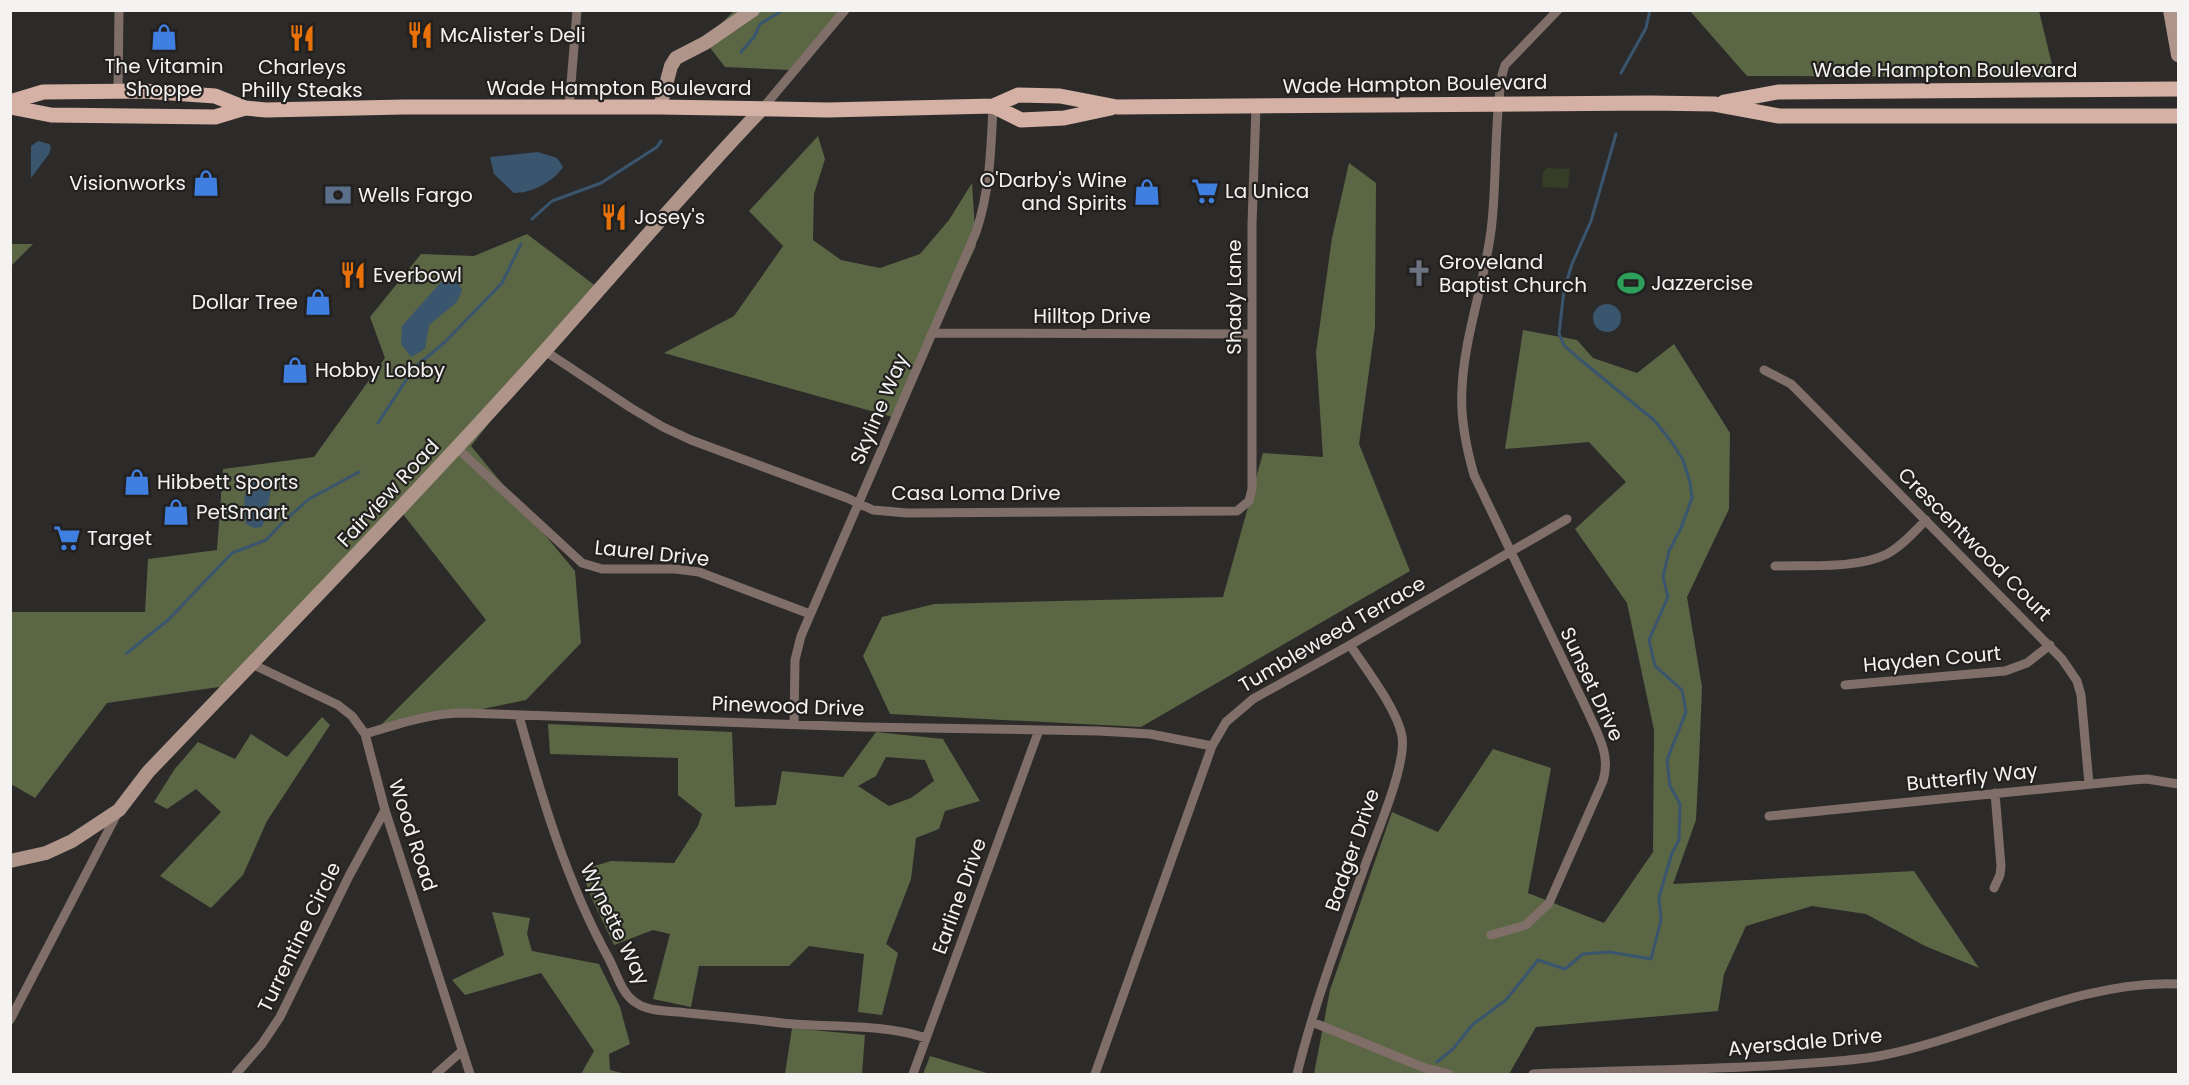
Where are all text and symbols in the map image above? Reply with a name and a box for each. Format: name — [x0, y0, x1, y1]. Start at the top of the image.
restaurant icon: McAlister's Deli — [405, 20, 435, 50]
place label: McAlister's Deli — [440, 21, 586, 49]
shop icon: The Vitamin Shoppe — [149, 22, 179, 52]
restaurant icon: Charleys Philly Steaks — [287, 23, 317, 53]
place label: The Vitamin Shoppe — [105, 52, 223, 103]
place label: Charleys Philly Steaks — [241, 53, 363, 104]
street label: Wade Hampton Boulevard — [1813, 56, 2077, 84]
street label: Wade Hampton Boulevard — [1282, 68, 1548, 100]
street label: Wade Hampton Boulevard — [487, 74, 751, 102]
place label: O'Darby's Wine and Spirits — [980, 166, 1127, 217]
shop icon: Visionworks — [191, 168, 221, 198]
place label: Visionworks — [69, 169, 186, 197]
supermarket icon: La Unica — [1190, 176, 1220, 206]
shop icon: O'Darby's Wine and Spirits — [1132, 177, 1162, 207]
place label: La Unica — [1225, 177, 1309, 205]
bank icon: Wells Fargo — [323, 180, 353, 210]
place label: Wells Fargo — [358, 181, 473, 209]
restaurant icon: Josey's — [599, 202, 629, 232]
place label: Josey's — [634, 203, 705, 231]
street label: Shady Lane — [1220, 239, 1248, 355]
place label: Groveland Baptist Church — [1439, 248, 1587, 299]
church icon: Groveland Baptist Church — [1404, 258, 1434, 288]
restaurant icon: Everbowl — [338, 260, 368, 290]
place label: Everbowl — [373, 261, 462, 289]
sports icon: Jazzercise — [1616, 268, 1646, 298]
place label: Jazzercise — [1651, 269, 1753, 297]
shop icon: Dollar Tree — [303, 287, 333, 317]
place label: Dollar Tree — [192, 288, 298, 316]
street label: Hilltop Drive — [1033, 302, 1151, 330]
street label: Skyline Way — [843, 349, 915, 469]
shop icon: Hobby Lobby — [280, 355, 310, 385]
place label: Hobby Lobby — [315, 356, 445, 384]
street label: Fairview Road — [331, 433, 445, 553]
street label: Crescentwood Court — [1892, 461, 2058, 627]
shop icon: Hibbett Sports — [122, 467, 152, 497]
place label: Hibbett Sports — [157, 468, 298, 496]
street label: Casa Loma Drive — [891, 479, 1061, 507]
shop icon: PetSmart — [161, 497, 191, 527]
place label: PetSmart — [196, 498, 288, 526]
supermarket icon: Target — [52, 523, 82, 553]
place label: Target — [87, 524, 152, 552]
street label: Laurel Drive — [593, 533, 711, 573]
street label: Tumbleweed Terrace — [1233, 569, 1431, 699]
street label: Sunset Drive — [1553, 622, 1631, 746]
street label: Hayden Court — [1862, 639, 2002, 679]
street label: Pinewood Drive — [711, 689, 865, 723]
street label: Butterfly Way — [1905, 756, 2039, 798]
street label: Wood Road — [382, 776, 444, 894]
street label: Badger Drive — [1318, 785, 1386, 915]
street label: Earline Drive — [925, 834, 993, 958]
street label: Turrentine Circle — [251, 857, 347, 1017]
street label: Wynette Way — [573, 858, 657, 990]
street label: Ayersdale Drive — [1727, 1021, 1883, 1063]

